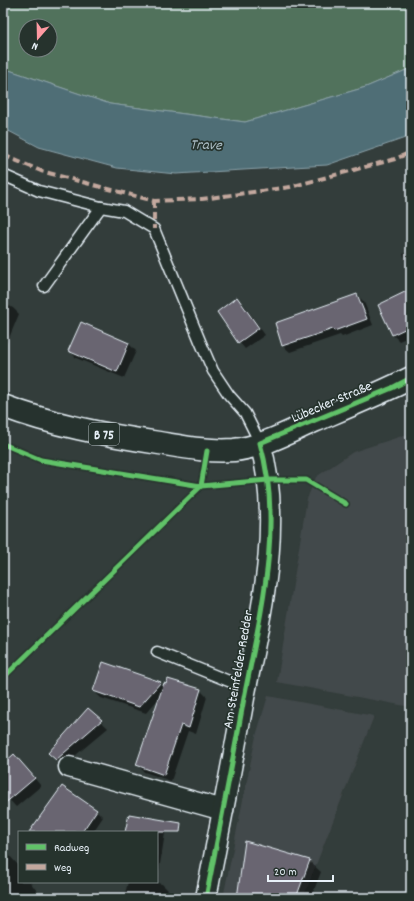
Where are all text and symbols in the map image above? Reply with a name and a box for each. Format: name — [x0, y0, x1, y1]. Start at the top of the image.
north arrow — [18, 18, 58, 58]
text: N — [29, 37, 41, 54]
water label: Trave — [190, 134, 223, 158]
street label: Lübecker Straße — [288, 377, 375, 429]
road number: B 75 — [89, 423, 119, 445]
street label: Am Steinfelder Redder — [219, 608, 259, 730]
legend — [18, 831, 158, 883]
text: Radweg — [54, 840, 89, 857]
scale bar — [268, 857, 333, 883]
text: Weg — [54, 860, 71, 877]
text: 20 m — [274, 864, 297, 881]

